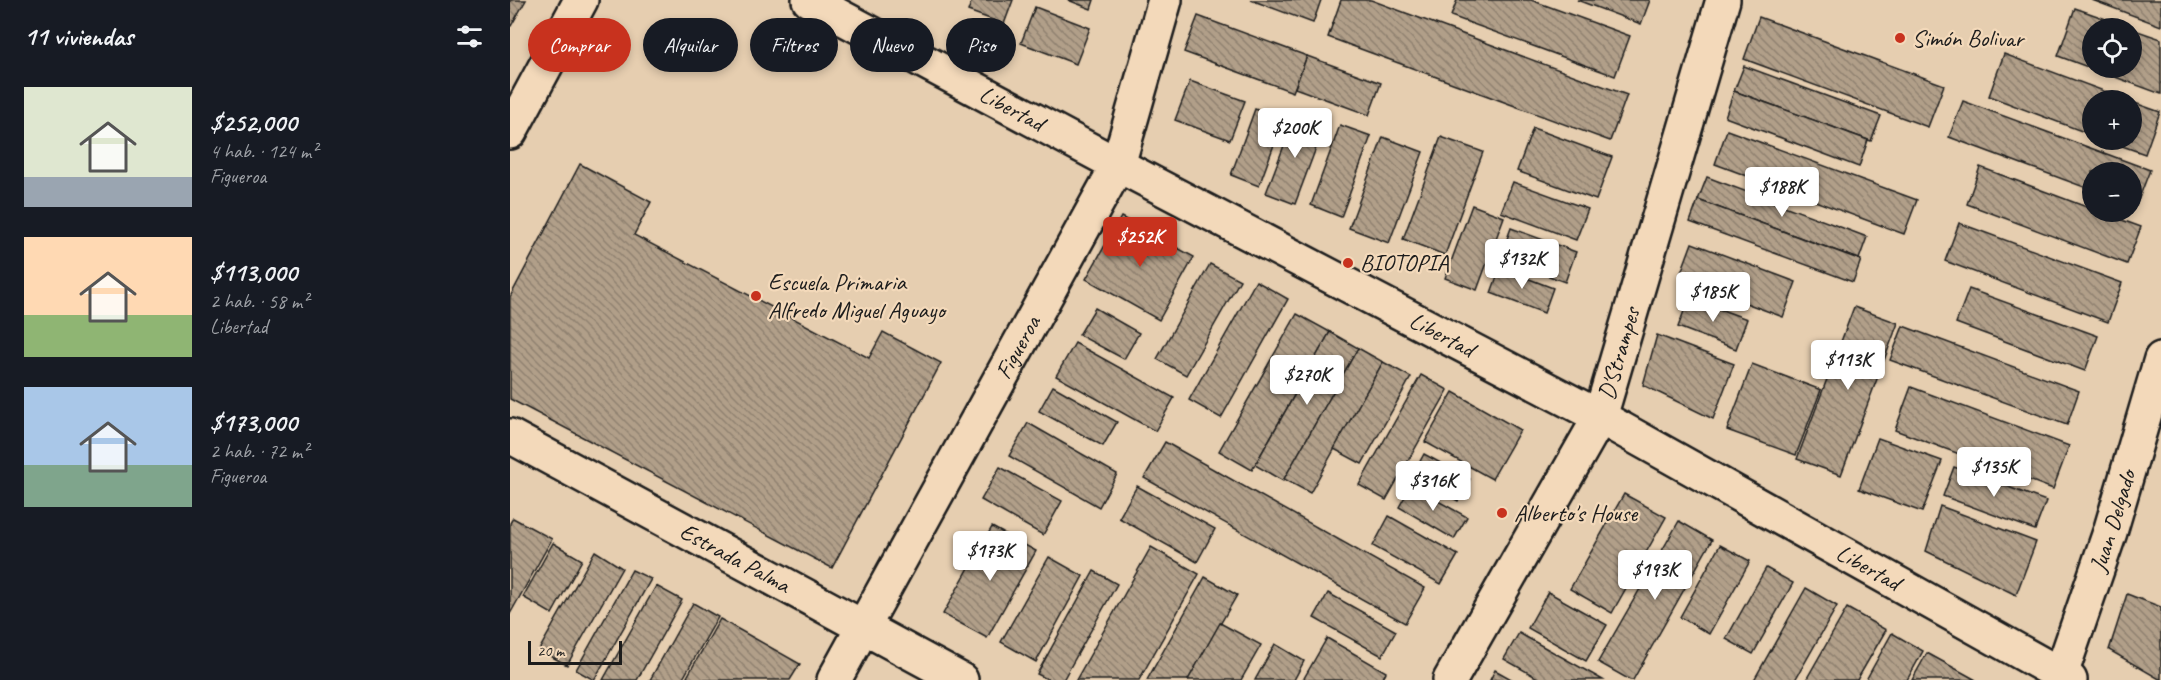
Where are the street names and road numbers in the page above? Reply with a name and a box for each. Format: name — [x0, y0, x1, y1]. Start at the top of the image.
street label: Libertad — [974, 79, 1053, 140]
street label: D'Strampes — [1591, 302, 1647, 403]
street label: Libertad — [1405, 305, 1483, 365]
street label: Figueroa — [988, 309, 1048, 384]
street label: Juan Delgado — [2082, 464, 2143, 577]
street label: Estrada Palma — [675, 516, 797, 600]
street label: Libertad — [1831, 537, 1909, 599]

